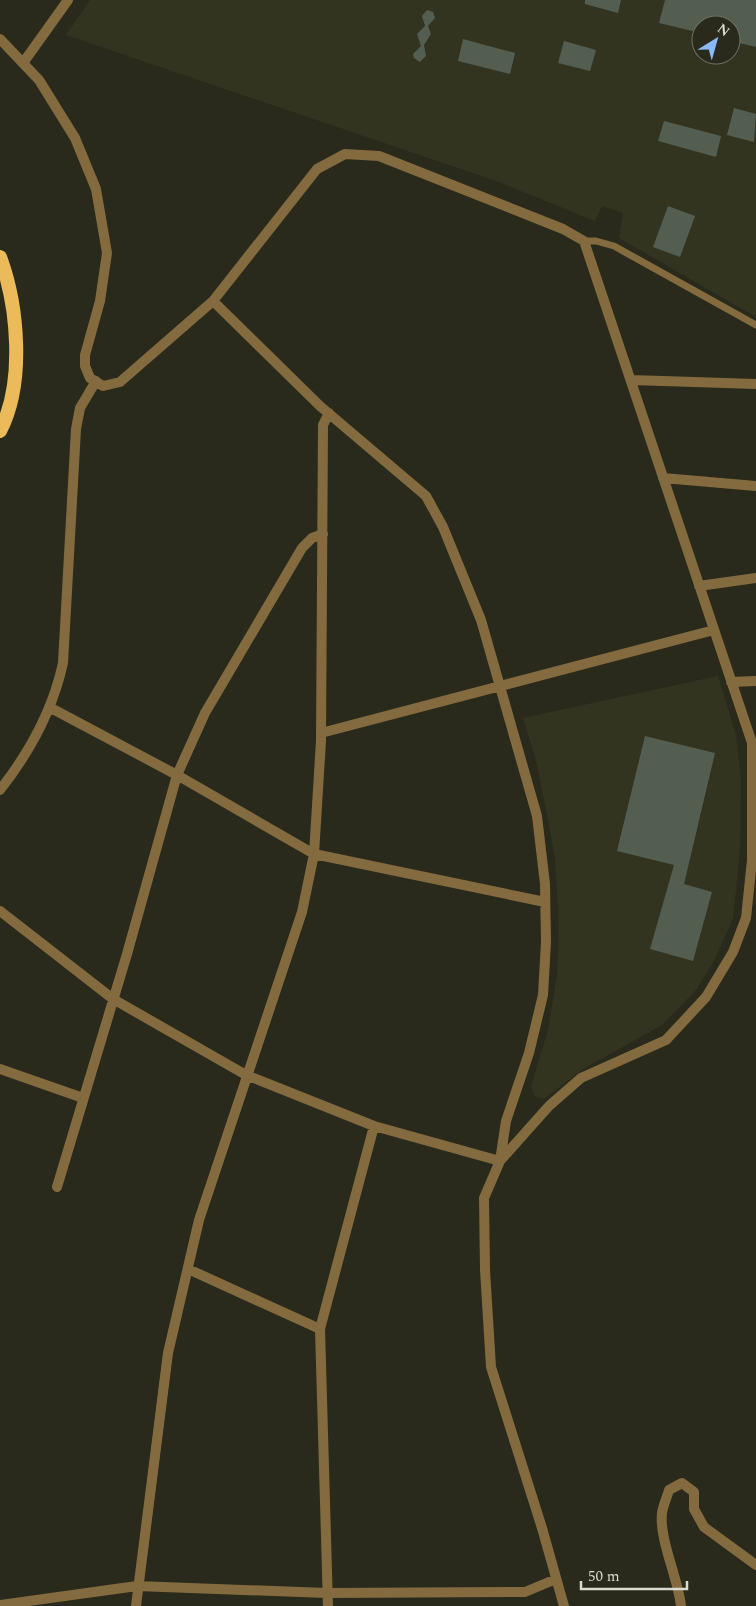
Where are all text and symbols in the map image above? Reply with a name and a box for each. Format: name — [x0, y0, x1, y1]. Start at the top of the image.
north arrow — [691, 15, 741, 65]
text: N — [713, 18, 734, 42]
scale bar — [581, 1558, 687, 1590]
text: 50 m — [588, 1565, 620, 1588]

